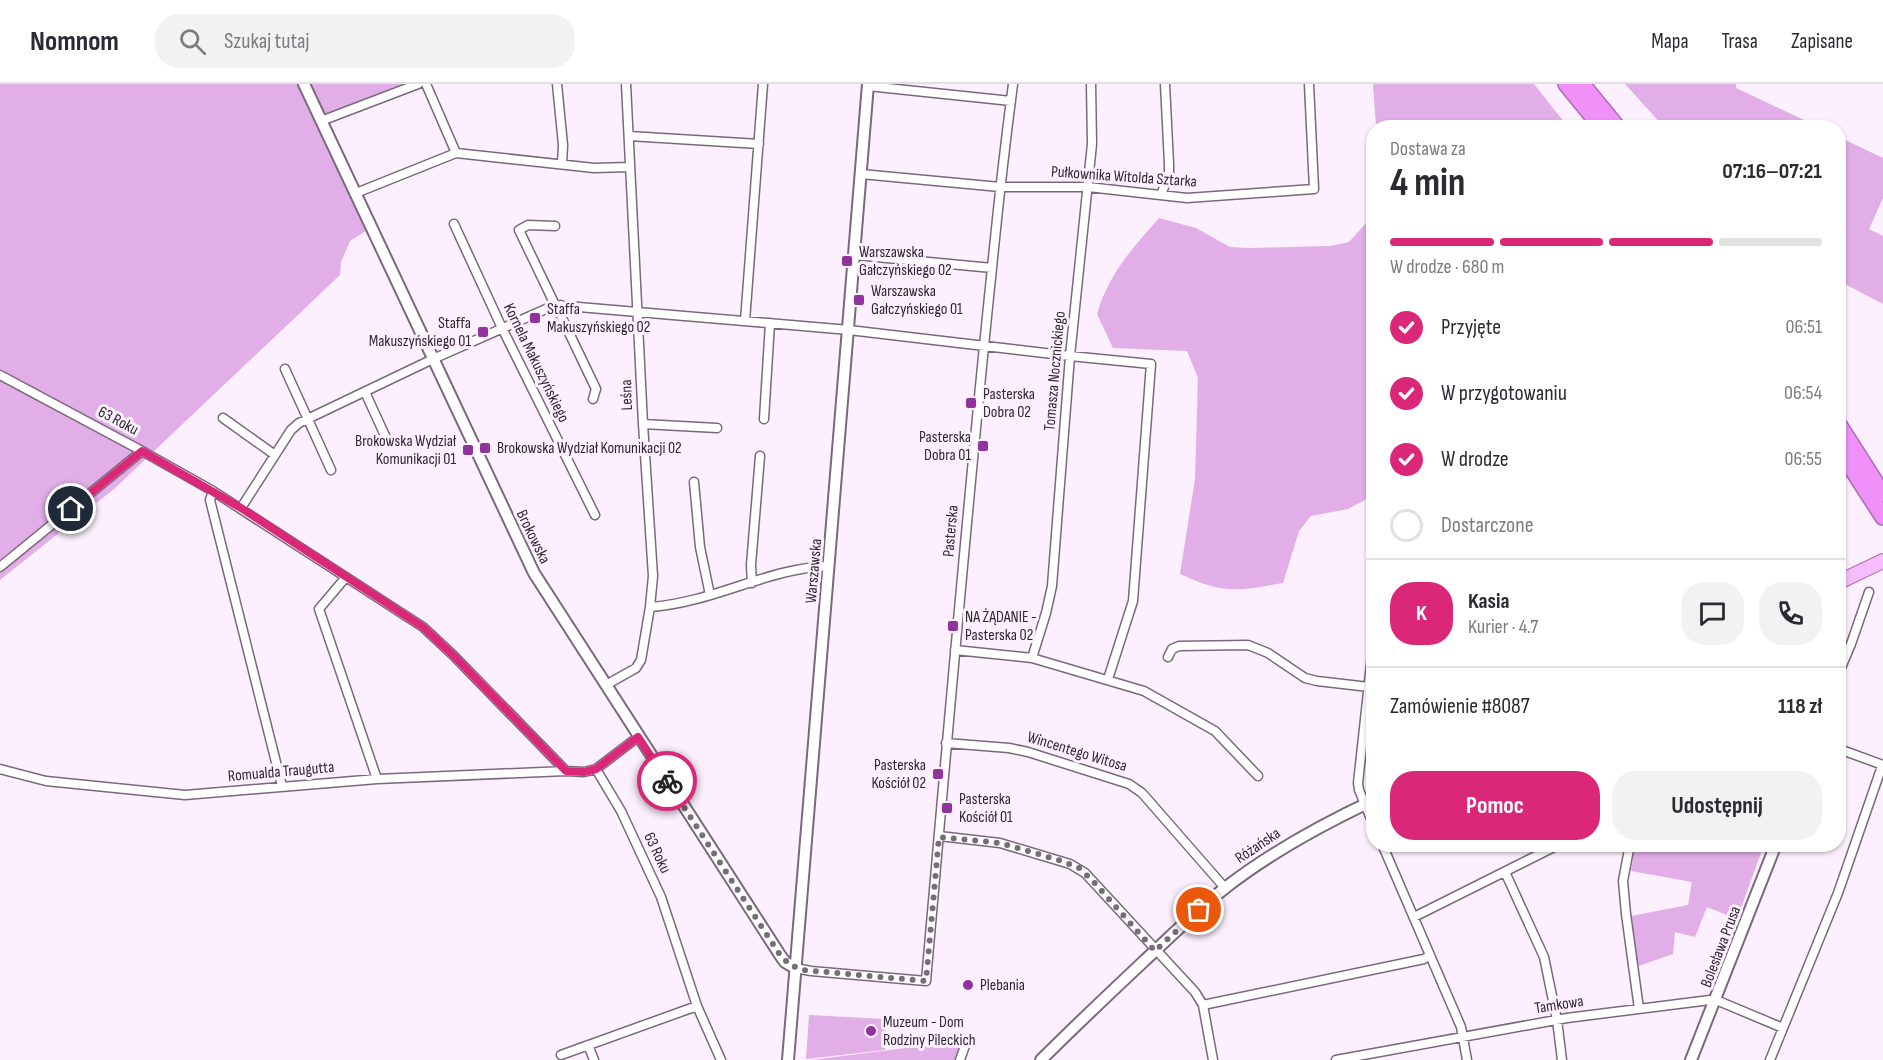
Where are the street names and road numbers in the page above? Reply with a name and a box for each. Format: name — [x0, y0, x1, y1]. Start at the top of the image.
street label: Pułkownika Witolda Sztarka — [1051, 162, 1197, 192]
street label: Kornela Makuszyńskiego — [499, 300, 573, 426]
street label: Tomasza Nocznickiego — [1040, 310, 1070, 432]
street label: Leśna — [617, 379, 637, 411]
street label: 63 Roku — [95, 403, 141, 439]
street label: Pasterska — [939, 504, 963, 558]
street label: Brokowska — [512, 507, 554, 567]
street label: Warszawska — [802, 538, 826, 604]
street label: Wincentego Witosa — [1025, 728, 1129, 776]
street label: Romualda Traugutta — [227, 758, 335, 786]
street label: Różańska — [1232, 824, 1284, 868]
street label: 63 Roku — [639, 830, 675, 876]
street label: Bolesława Prusa — [1697, 904, 1745, 990]
street label: Tamkowa — [1533, 992, 1585, 1018]

